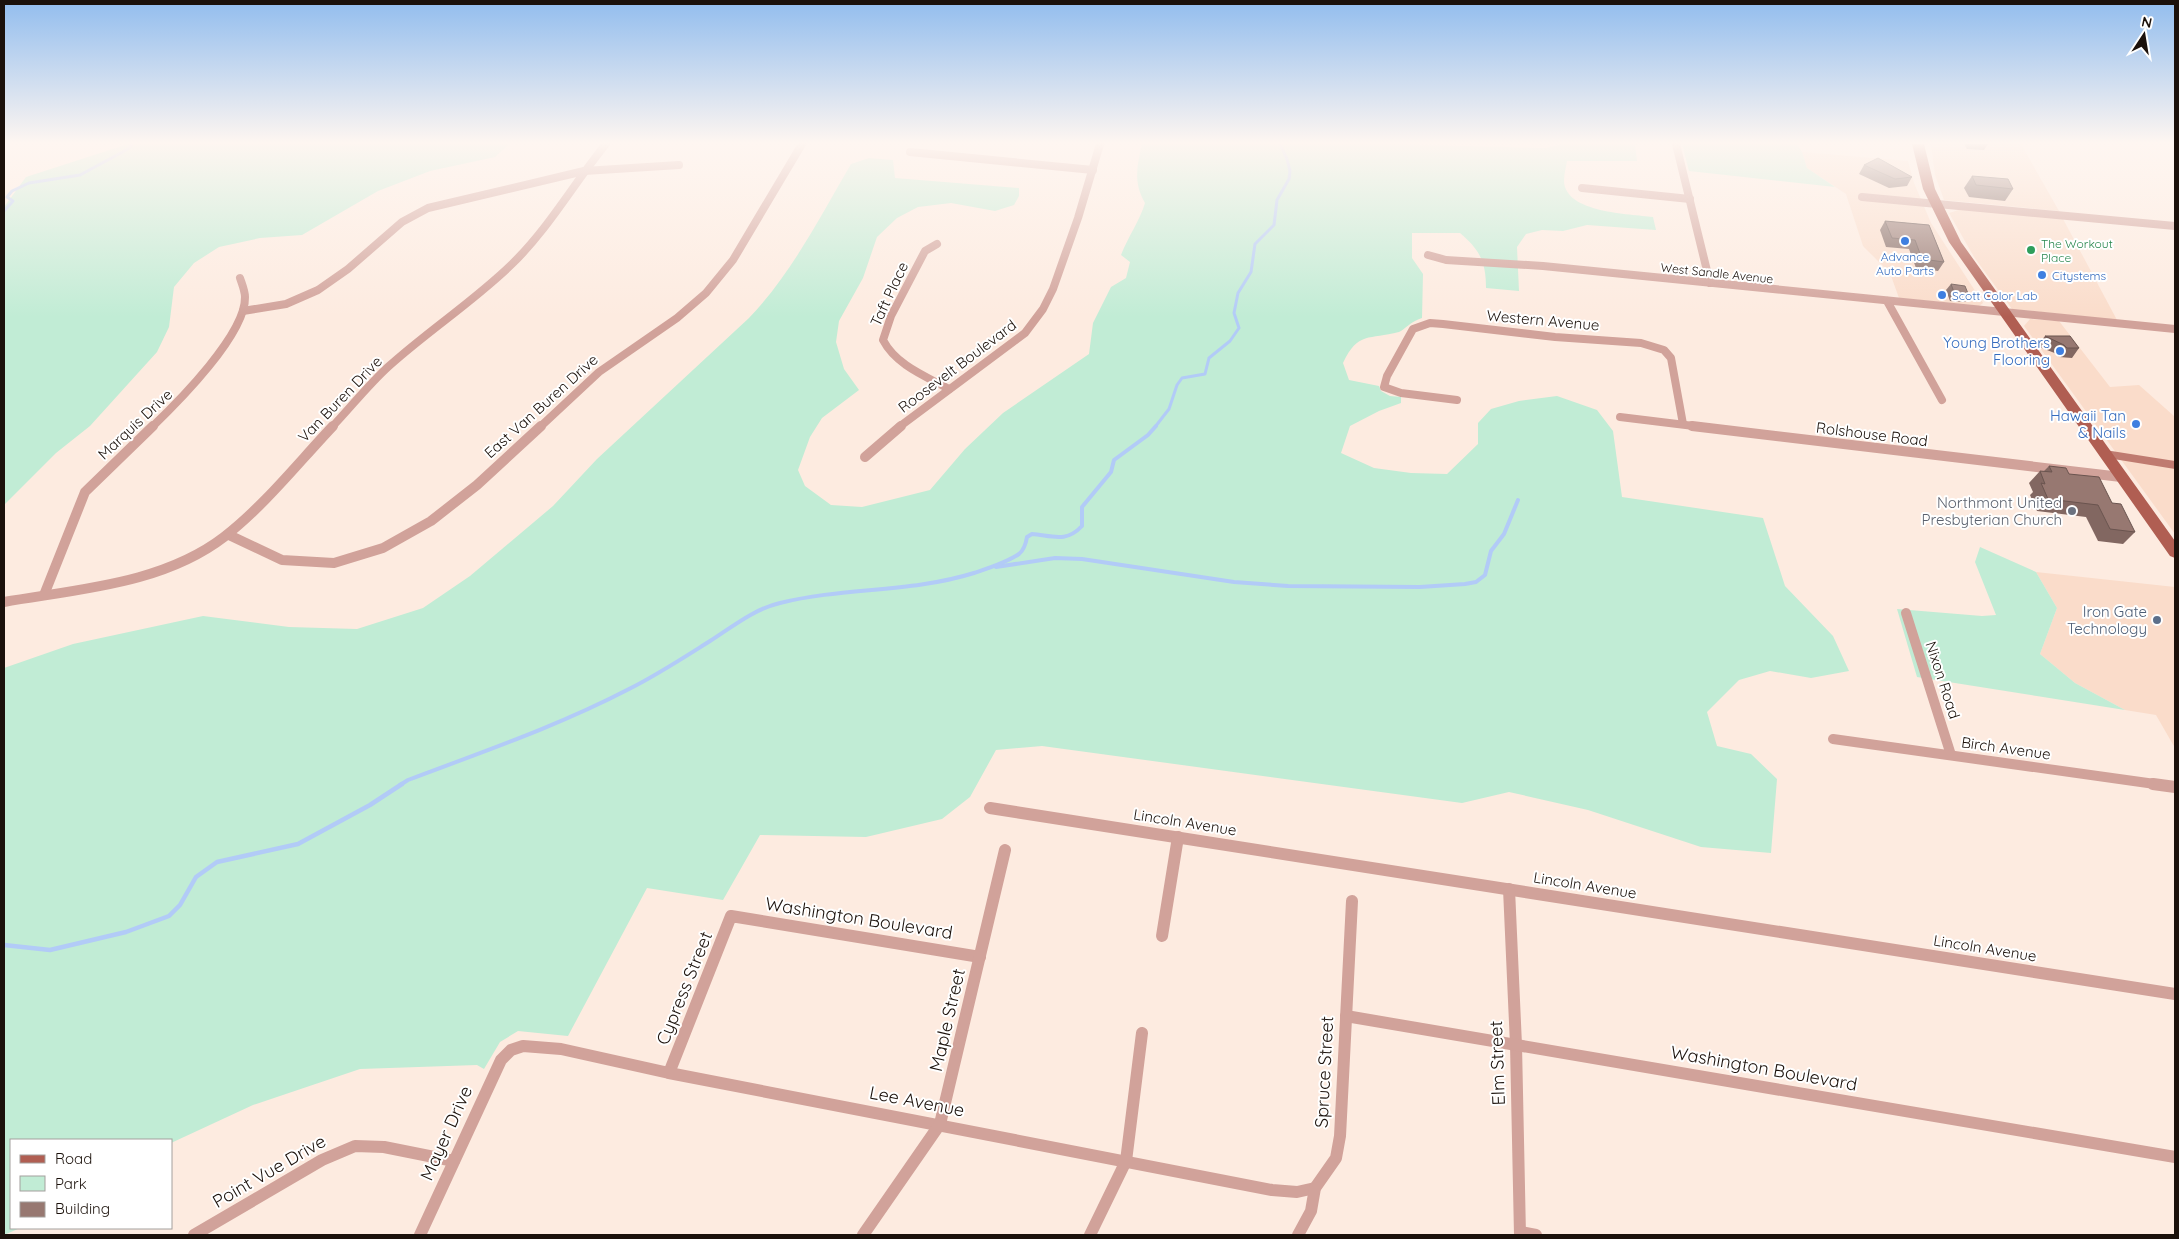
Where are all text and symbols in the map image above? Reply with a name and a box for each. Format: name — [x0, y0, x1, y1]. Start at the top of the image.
north arrow — [2119, 10, 2169, 60]
text: N — [2140, 12, 2154, 32]
marker: Advance Auto Parts — [1899, 235, 1911, 247]
place label: The Workout Place — [2041, 236, 2113, 265]
marker: The Workout Place — [2025, 244, 2037, 256]
place label: Advance Auto Parts — [1876, 249, 1934, 278]
street label: Taft Place — [866, 259, 912, 329]
street label: West Sandle Avenue — [1660, 260, 1774, 286]
place label: Citystems — [2052, 268, 2107, 283]
marker: Citystems — [2036, 269, 2048, 281]
place label: Scott Color Lab — [1952, 288, 2037, 303]
marker: Scott Color Lab — [1936, 289, 1948, 301]
street label: Western Avenue — [1486, 306, 1600, 334]
street label: Roosevelt Boulevard — [894, 315, 1020, 417]
place label: Young Brothers Flooring — [1943, 333, 2050, 369]
marker: Young Brothers Flooring — [2054, 345, 2066, 357]
street label: East Van Buren Drive — [480, 350, 602, 462]
street label: Van Buren Drive — [294, 352, 386, 446]
street label: Marquis Drive — [94, 385, 176, 463]
place label: Hawaii Tan & Nails — [2050, 406, 2126, 442]
street label: Rolshouse Road — [1815, 418, 1929, 450]
marker: Hawaii Tan & Nails — [2130, 418, 2142, 430]
place label: Northmont United Presbyterian Church — [1922, 493, 2062, 529]
marker: Northmont United Presbyterian Church — [2066, 505, 2078, 517]
place label: Iron Gate Technology — [2067, 602, 2147, 638]
marker: Iron Gate Technology — [2151, 614, 2163, 626]
street label: Nixon Road — [1922, 639, 1964, 721]
street label: Birch Avenue — [1960, 732, 2052, 764]
street label: Lincoln Avenue — [1132, 804, 1238, 840]
street label: Lincoln Avenue — [1532, 867, 1638, 903]
street label: Washington Boulevard — [764, 892, 954, 944]
street label: Cypress Street — [651, 928, 717, 1048]
street label: Lincoln Avenue — [1932, 930, 2038, 966]
street label: Maple Street — [924, 966, 970, 1074]
street label: Spruce Street — [1310, 1016, 1338, 1128]
street label: Elm Street — [1484, 1020, 1510, 1106]
street label: Washington Boulevard — [1669, 1040, 1859, 1096]
street label: Lee Avenue — [867, 1081, 967, 1121]
street label: Mayer Drive — [415, 1082, 477, 1184]
street label: Point Vue Drive — [208, 1129, 330, 1213]
legend — [10, 1139, 172, 1229]
text: Road — [55, 1149, 92, 1168]
text: Park — [55, 1174, 87, 1193]
text: Building — [55, 1199, 110, 1218]

